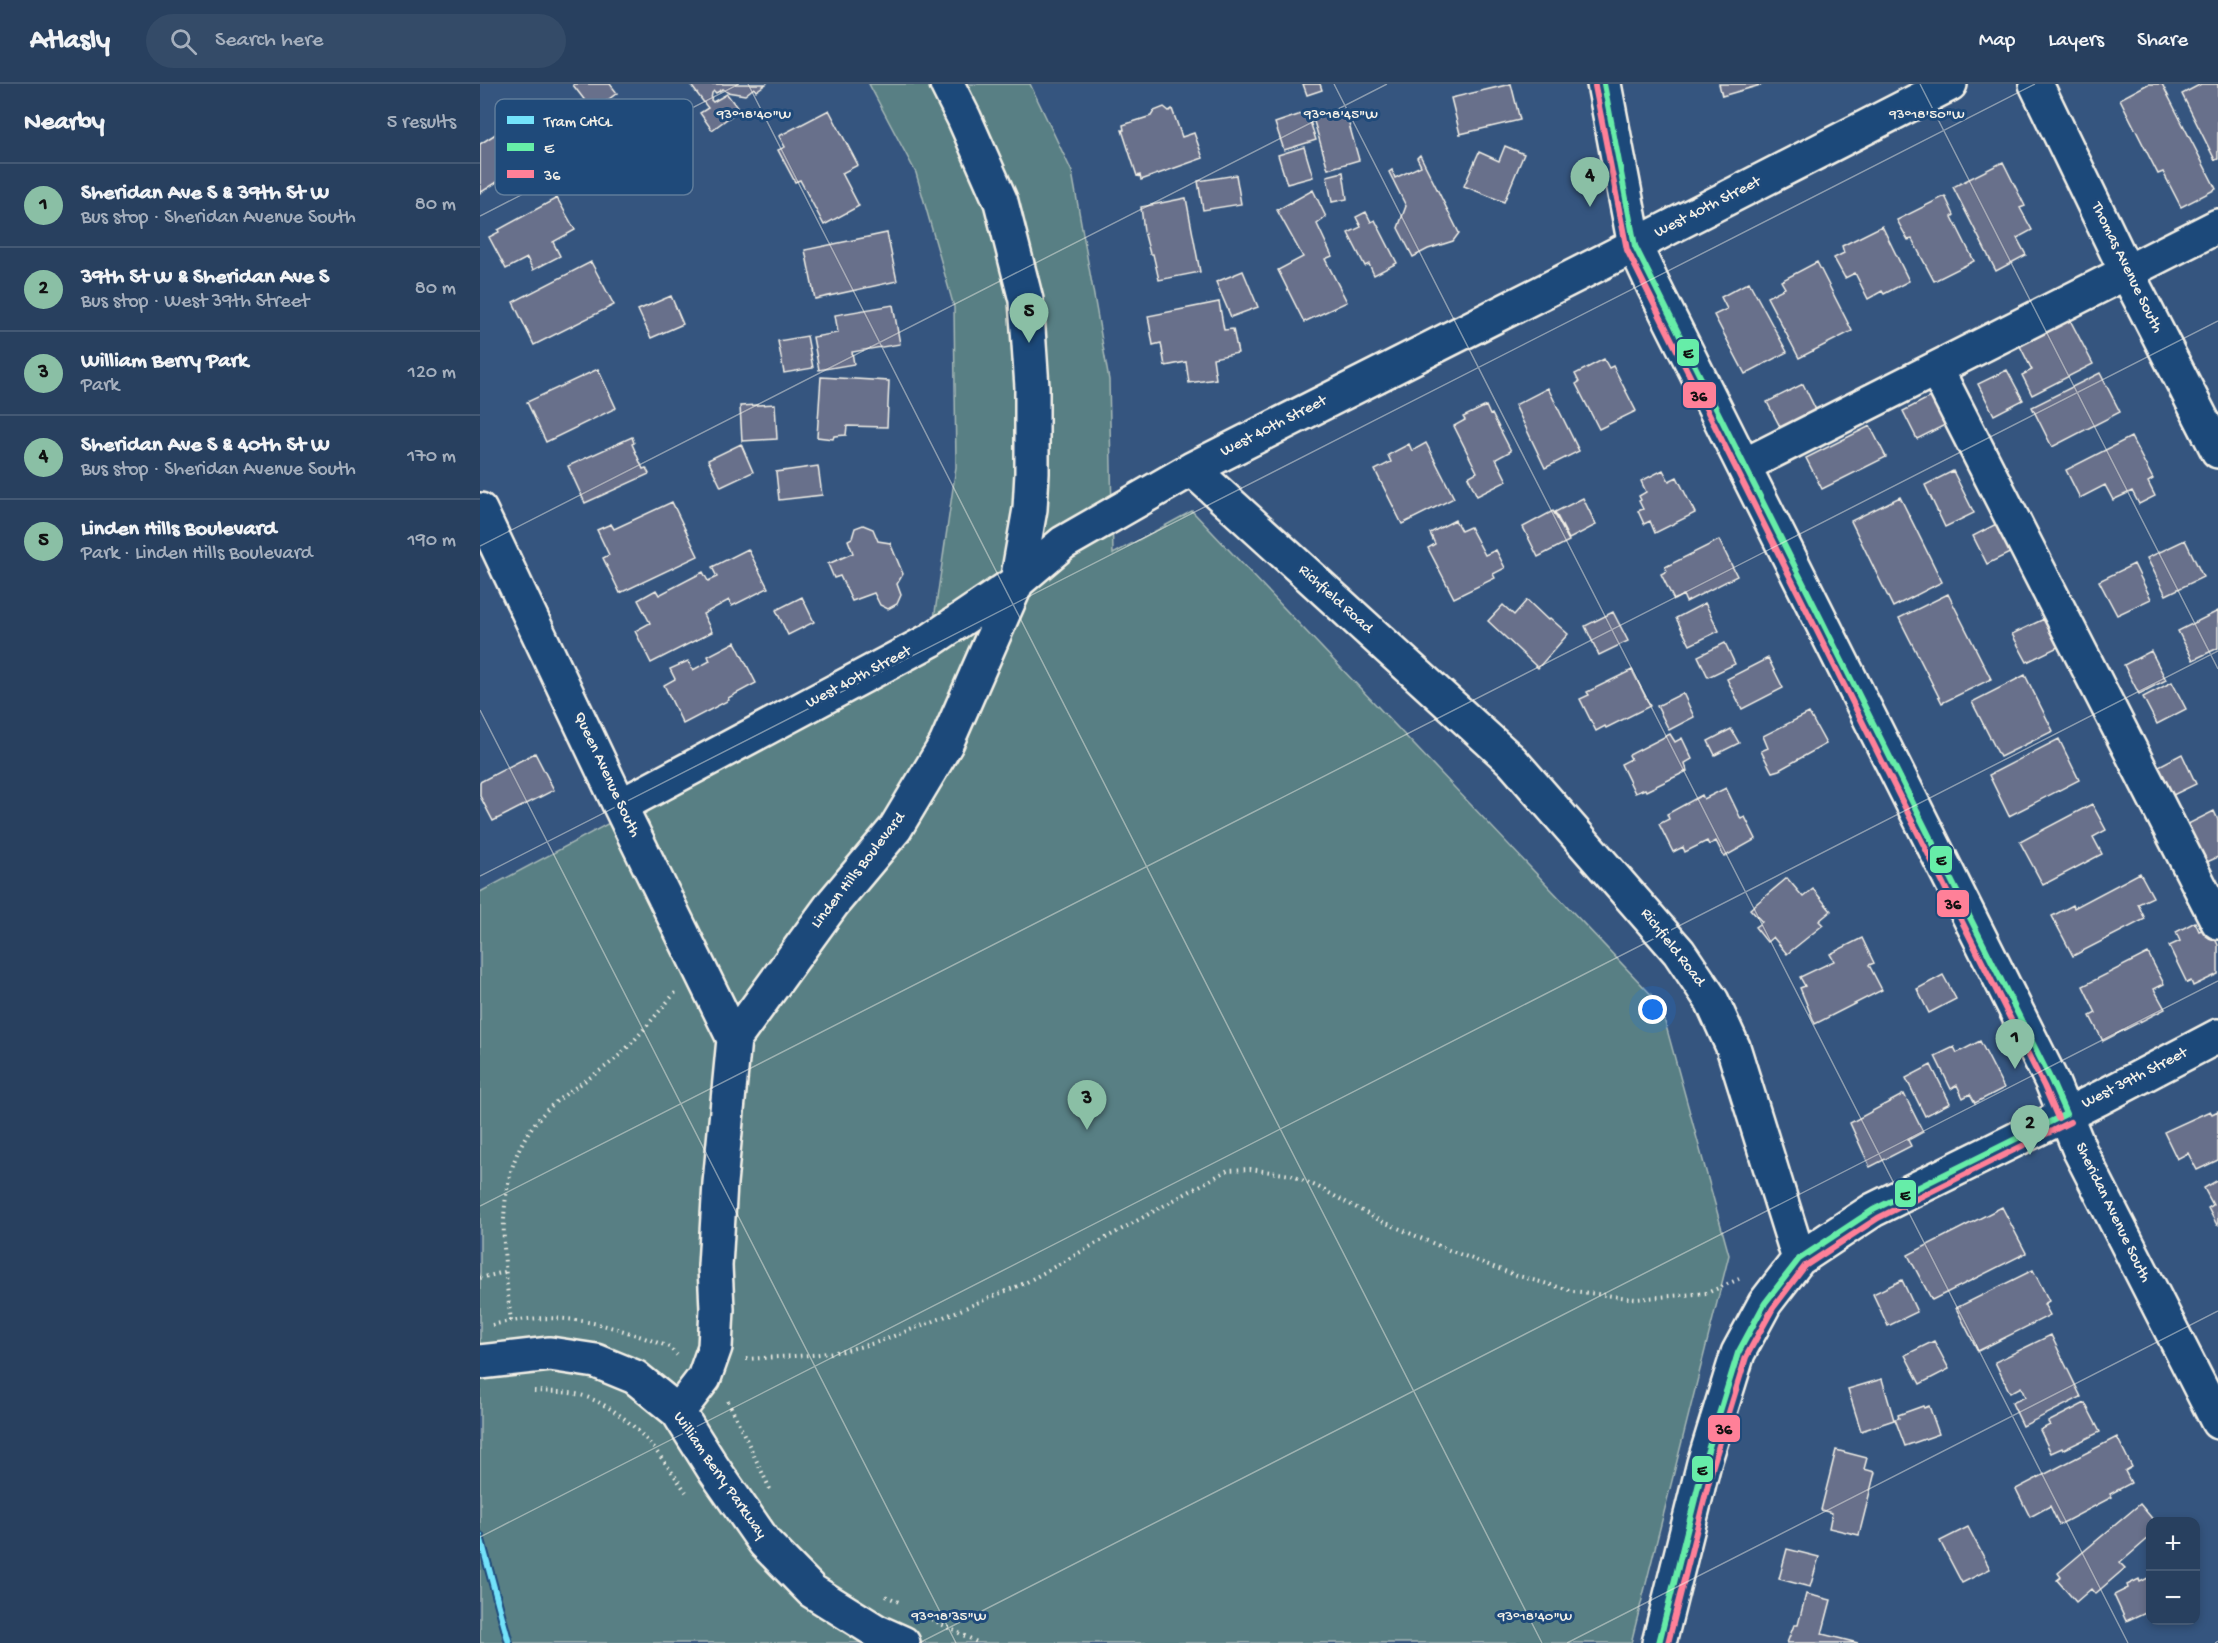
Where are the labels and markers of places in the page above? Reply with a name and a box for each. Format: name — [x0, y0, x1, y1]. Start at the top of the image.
pin: 4 — [1570, 158, 1610, 207]
pin: 5 — [1010, 294, 1048, 343]
pin: 1 — [1996, 1020, 2035, 1069]
pin: 3 — [1068, 1080, 1106, 1130]
pin: 2 — [2010, 1106, 2050, 1155]

